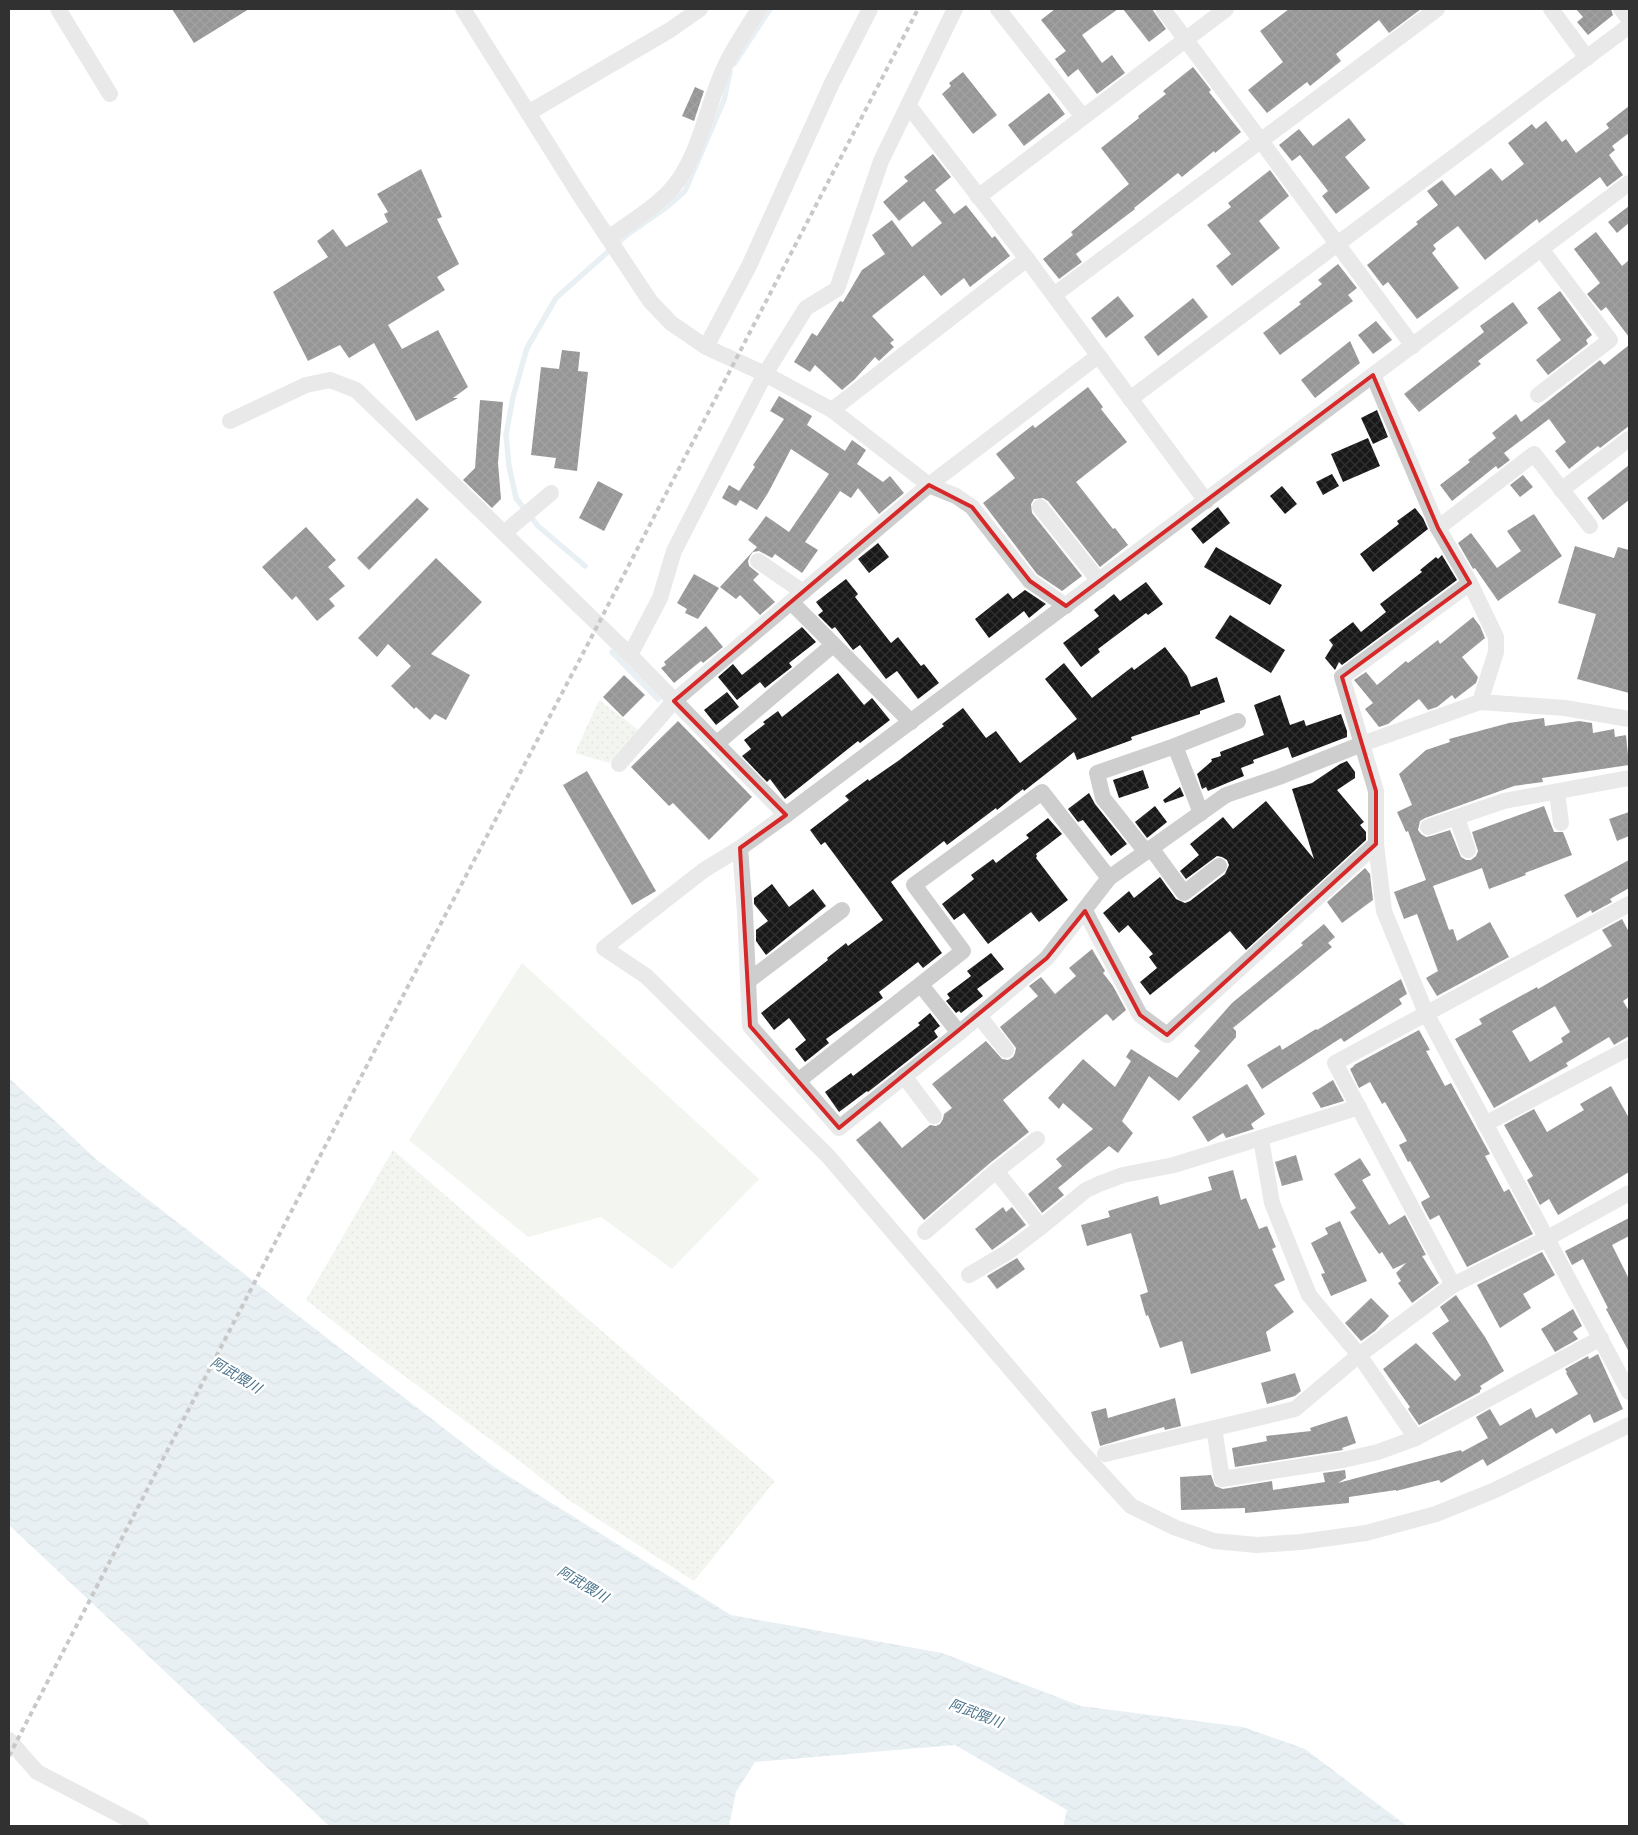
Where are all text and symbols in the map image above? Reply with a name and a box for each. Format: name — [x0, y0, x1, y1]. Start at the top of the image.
water label: 阿武隈川 — [208, 1354, 266, 1397]
water label: 阿武隈川 — [555, 1563, 613, 1606]
water label: 阿武隈川 — [947, 1695, 1007, 1731]

